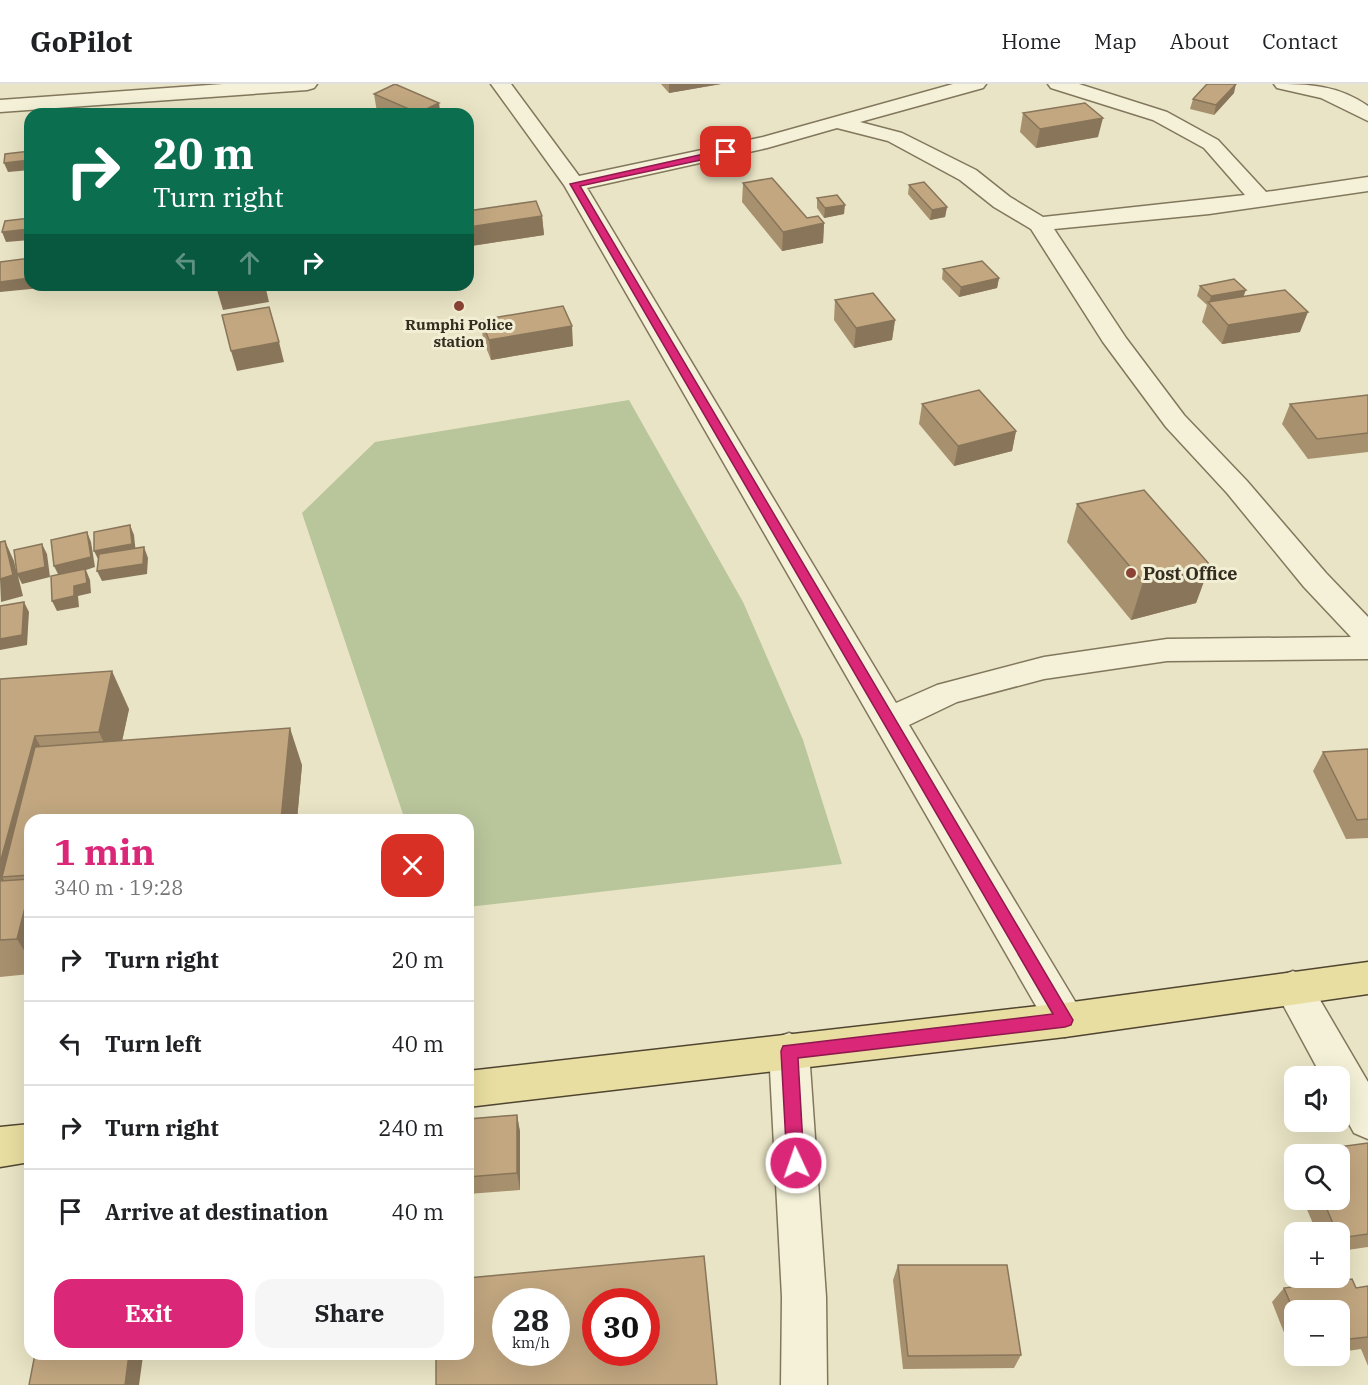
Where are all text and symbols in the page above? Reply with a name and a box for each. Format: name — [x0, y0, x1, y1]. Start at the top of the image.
text: GoPilot — [30, 23, 132, 60]
text: Home — [1001, 27, 1061, 55]
text: Map — [1094, 27, 1137, 55]
text: About — [1170, 27, 1229, 55]
text: Contact — [1262, 27, 1338, 55]
text: 20 m — [153, 126, 254, 181]
pin — [700, 126, 751, 177]
icon: right — [54, 132, 132, 210]
icon: arrive — [709, 135, 742, 168]
text: Turn right — [153, 179, 284, 214]
icon: left — [170, 246, 203, 279]
icon: ahead — [233, 246, 266, 279]
icon: right — [296, 246, 329, 279]
marker: Rumphi Police station — [452, 299, 466, 313]
place label: Rumphi Police station — [405, 315, 513, 351]
place label: Post Office — [1143, 562, 1237, 585]
marker: Post Office — [1124, 566, 1138, 580]
text: 1 min — [54, 828, 155, 875]
button: close — [381, 834, 444, 897]
text: 340 m · 19:28 — [54, 874, 183, 901]
icon: right — [54, 943, 87, 976]
text: Turn right — [105, 945, 219, 974]
text: 20 m — [392, 945, 444, 974]
icon: left — [54, 1027, 87, 1060]
text: Turn left — [105, 1029, 201, 1058]
text: 40 m — [392, 1029, 444, 1058]
map controls — [1284, 1066, 1350, 1366]
button: sound — [1284, 1066, 1350, 1132]
icon: right — [54, 1111, 87, 1144]
text: Turn right — [105, 1113, 219, 1142]
text: 240 m — [378, 1113, 444, 1142]
position arrow — [764, 1131, 828, 1195]
button: search — [1284, 1144, 1350, 1210]
icon: arrive — [54, 1195, 87, 1228]
text: Arrive at destination — [105, 1197, 328, 1226]
text: 40 m — [392, 1197, 444, 1226]
button: + — [1284, 1222, 1350, 1288]
button: Exit — [54, 1279, 243, 1348]
button: Share — [255, 1279, 444, 1348]
speed limit sign: 30 — [582, 1288, 660, 1366]
text: 28 — [513, 1300, 549, 1339]
button: − — [1284, 1300, 1350, 1366]
text: km/h — [512, 1333, 550, 1352]

